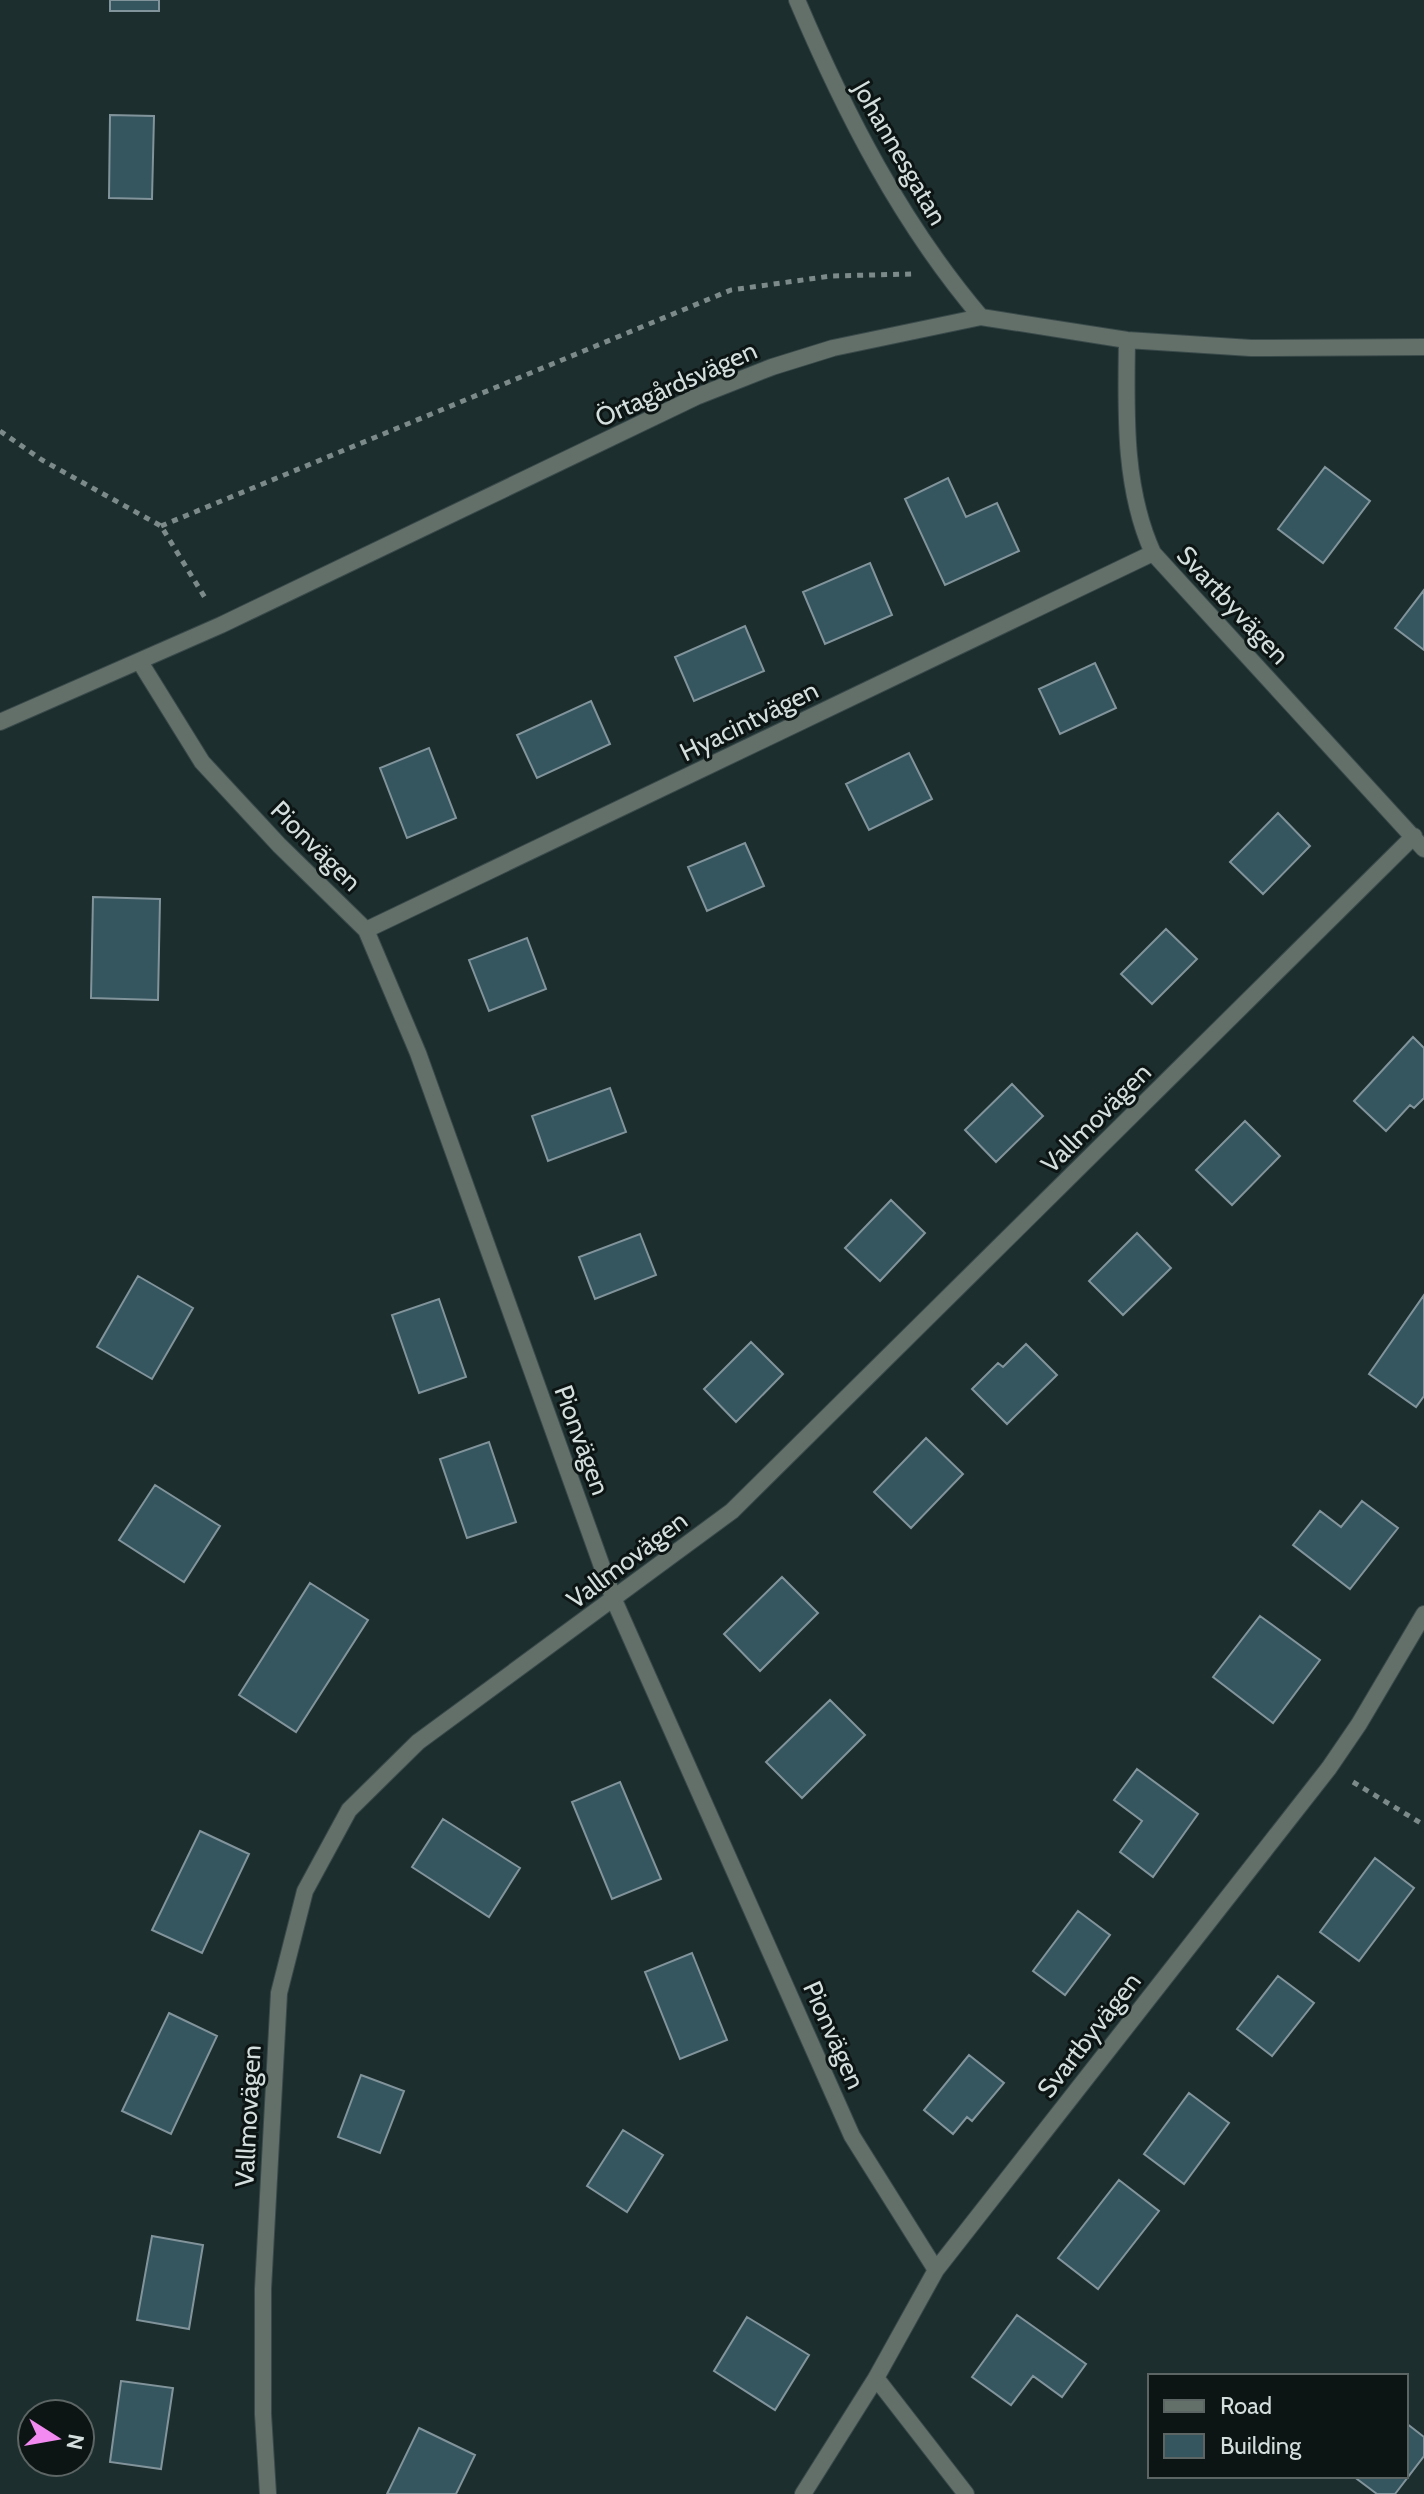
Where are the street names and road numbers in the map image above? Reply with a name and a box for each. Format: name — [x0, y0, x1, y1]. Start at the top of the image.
street label: Johannesgatan — [845, 74, 954, 231]
street label: Örtagårdsvägen — [590, 334, 762, 434]
street label: Svartbyvägen — [1170, 539, 1296, 671]
street label: Hyacintvägen — [675, 674, 823, 768]
street label: Pionvägen — [264, 794, 368, 898]
street label: Vallmovägen — [1034, 1056, 1158, 1180]
street label: Pionvägen — [547, 1381, 617, 1499]
street label: Vallmovägen — [561, 1504, 693, 1616]
street label: Svartbyvägen — [1030, 1966, 1148, 2104]
street label: Pionvägen — [796, 1976, 872, 2094]
street label: Vallmovägen — [228, 2044, 268, 2188]

